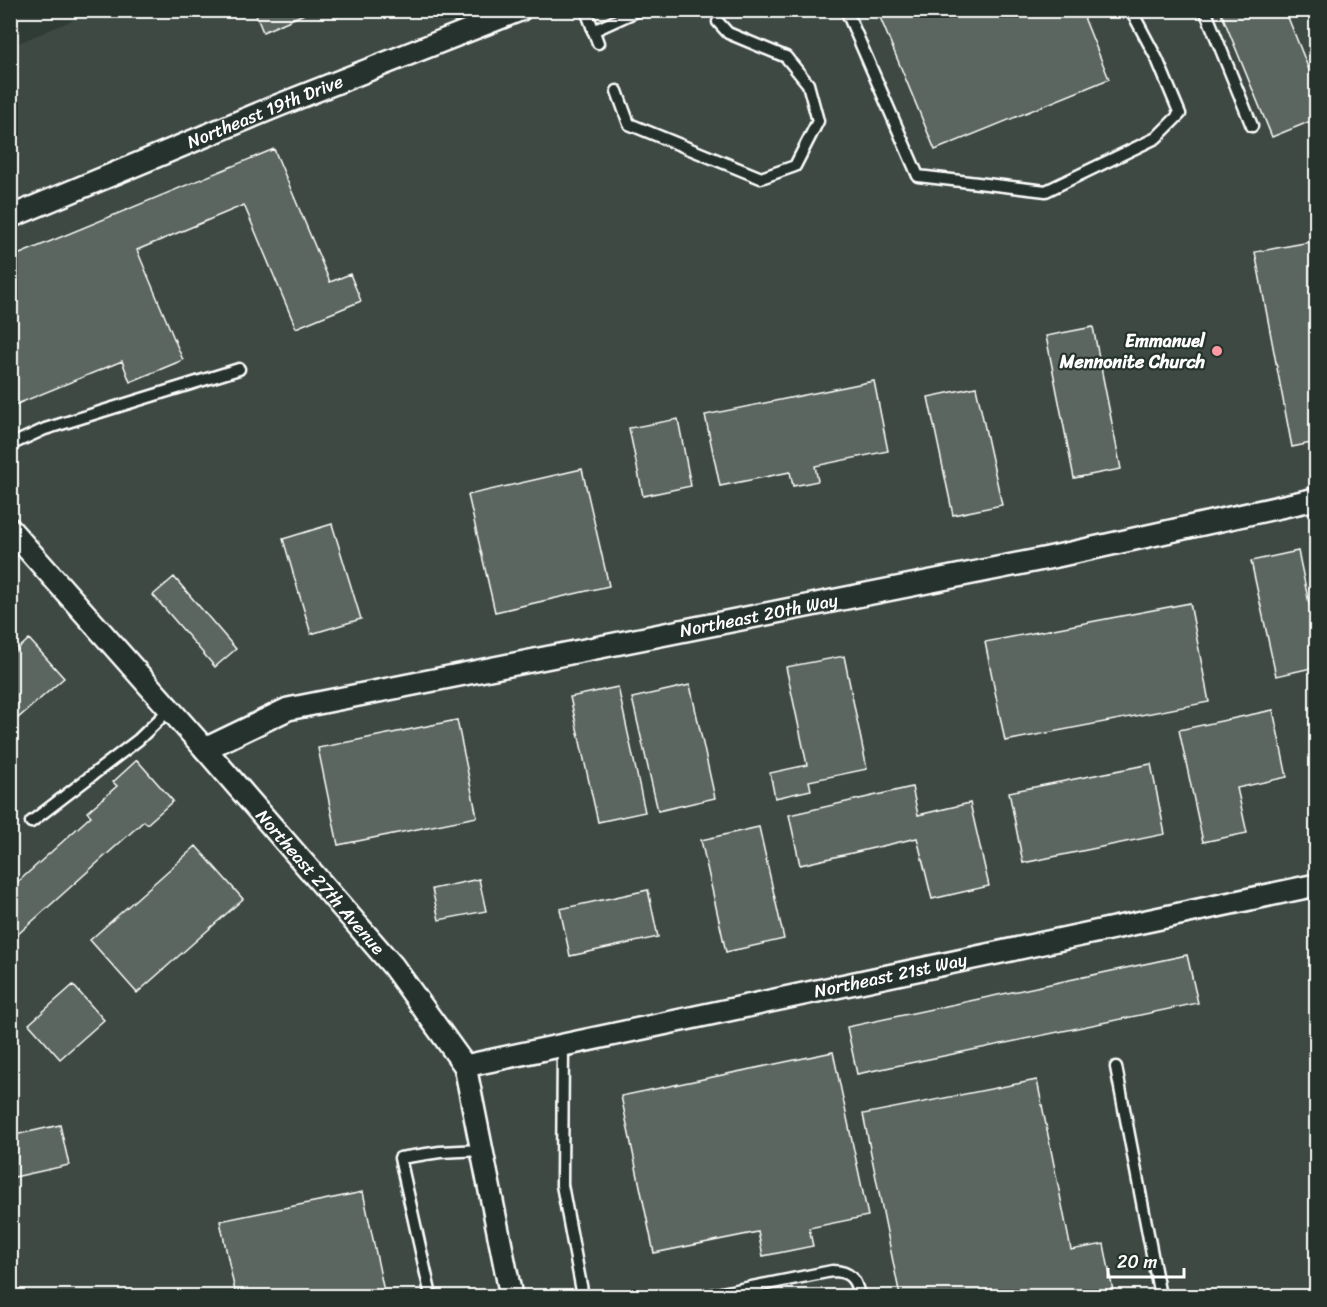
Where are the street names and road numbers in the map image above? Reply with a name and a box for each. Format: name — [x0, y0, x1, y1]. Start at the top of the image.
street label: Northeast 19th Drive — [182, 65, 348, 158]
street label: Northeast 20th Way — [677, 584, 841, 647]
street label: Northeast 27th Avenue — [248, 802, 393, 963]
street label: Northeast 21st Way — [811, 944, 971, 1007]

